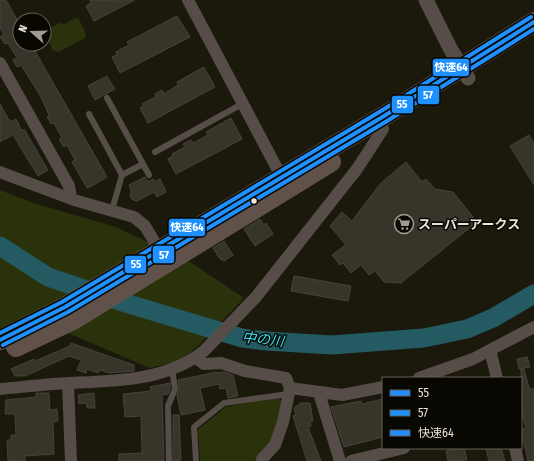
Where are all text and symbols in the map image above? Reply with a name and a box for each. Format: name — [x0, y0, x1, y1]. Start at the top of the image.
north arrow — [12, 12, 52, 52]
text: N — [16, 23, 30, 34]
line badge: 快速64 — [432, 58, 470, 77]
text: 快速64 — [434, 61, 468, 74]
line badge: 57 — [417, 85, 440, 105]
text: 57 — [423, 89, 433, 102]
line badge: 55 — [391, 95, 414, 114]
text: 55 — [397, 98, 408, 111]
unlabelled marker — [249, 196, 259, 206]
supermarket icon: スーパーアークス — [393, 213, 415, 235]
place label: スーパーアークス — [418, 217, 520, 232]
line badge: 快速64 — [168, 218, 206, 237]
text: 快速64 — [170, 221, 204, 234]
line badge: 57 — [152, 245, 175, 264]
text: 57 — [159, 249, 169, 262]
line badge: 55 — [124, 255, 147, 274]
text: 55 — [131, 258, 142, 271]
water label: 中の川 — [241, 329, 287, 351]
legend — [382, 377, 522, 449]
text: 55 — [418, 386, 429, 400]
text: 57 — [418, 406, 428, 420]
text: 快速64 — [418, 426, 454, 440]

